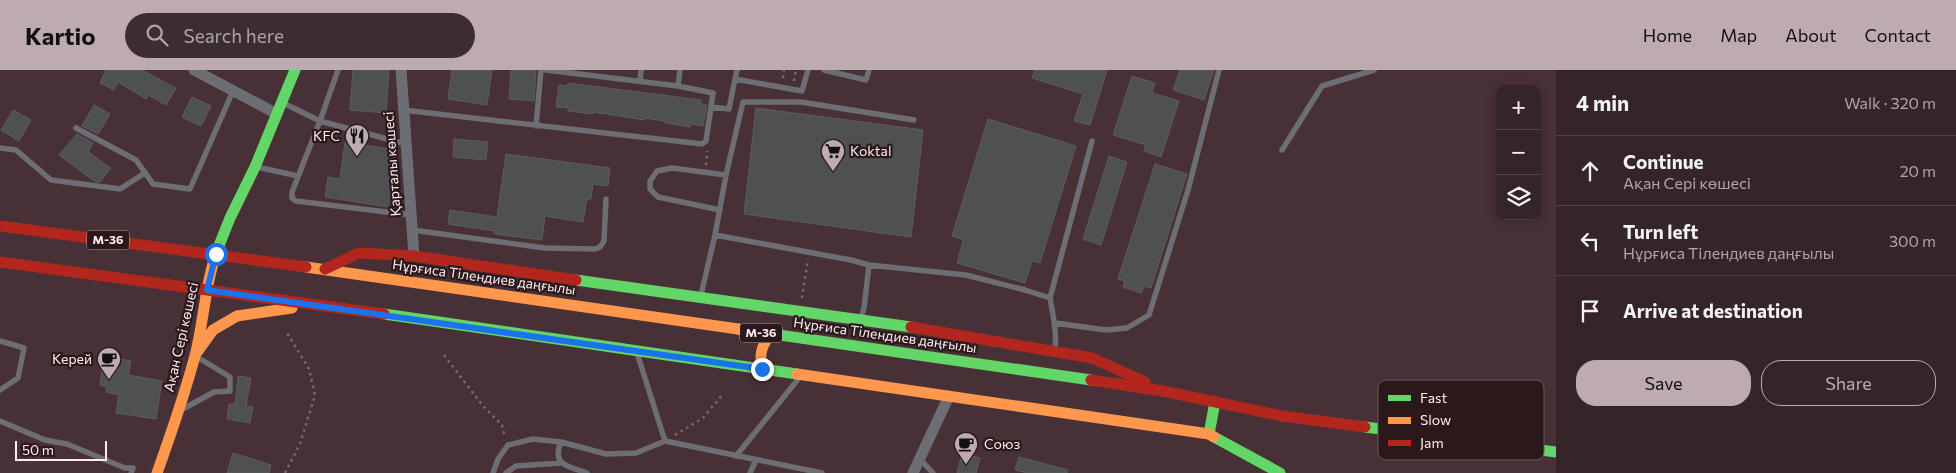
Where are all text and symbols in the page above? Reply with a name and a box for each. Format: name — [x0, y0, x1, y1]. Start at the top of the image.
search box — [125, 13, 475, 58]
text: Kartio — [25, 21, 95, 50]
icon: search — [143, 21, 171, 49]
text: Search here — [183, 24, 284, 47]
text: Home — [1643, 24, 1692, 46]
text: Map — [1720, 24, 1757, 46]
text: About — [1785, 24, 1837, 46]
text: Contact — [1865, 24, 1931, 46]
map controls — [1496, 85, 1541, 220]
button: + — [1496, 85, 1541, 130]
text: 4 min — [1576, 90, 1629, 115]
text: Walk · 320 m — [1844, 93, 1936, 112]
street label: Қарталы көшесі — [379, 111, 404, 217]
restaurant icon: KFC — [344, 123, 370, 157]
place label: KFC — [313, 127, 340, 144]
button: − — [1496, 130, 1541, 175]
supermarket icon: Koktal — [820, 138, 846, 172]
place label: Koktal — [850, 142, 891, 159]
text: Continue — [1623, 150, 1703, 173]
icon: ahead — [1576, 157, 1604, 185]
text: 20 m — [1900, 161, 1936, 180]
text: Ақан Сері көшесі — [1623, 173, 1751, 192]
button: layers — [1496, 175, 1541, 220]
text: Turn left — [1623, 220, 1698, 243]
icon: left — [1576, 227, 1604, 255]
road number: M-36 — [87, 230, 129, 250]
text: 300 m — [1889, 231, 1936, 250]
route start — [205, 243, 228, 266]
text: Нұрғиса Тілендиев даңғылы — [1623, 243, 1834, 262]
street label: Нұрғиса Тілендиев даңғылы — [391, 255, 577, 298]
street label: Ақан Сері көшесі — [160, 280, 201, 393]
icon: arrive — [1576, 297, 1604, 325]
text: Arrive at destination — [1623, 299, 1803, 322]
street label: Нұрғиса Тілендиев даңғылы — [792, 313, 978, 356]
road number: M-36 — [740, 324, 782, 342]
cafe icon: Керей — [96, 346, 122, 380]
place label: Керей — [52, 350, 92, 367]
route end — [751, 358, 774, 381]
button: Save — [1576, 360, 1751, 406]
button: Share — [1761, 360, 1936, 406]
legend — [1378, 380, 1544, 460]
text: Fast — [1420, 389, 1447, 406]
text: Slow — [1420, 411, 1451, 428]
cafe icon: Союз — [953, 431, 979, 465]
text: Jam — [1420, 434, 1444, 451]
place label: Союз — [984, 435, 1020, 452]
scale bar — [15, 438, 108, 461]
text: 50 m — [22, 441, 54, 458]

